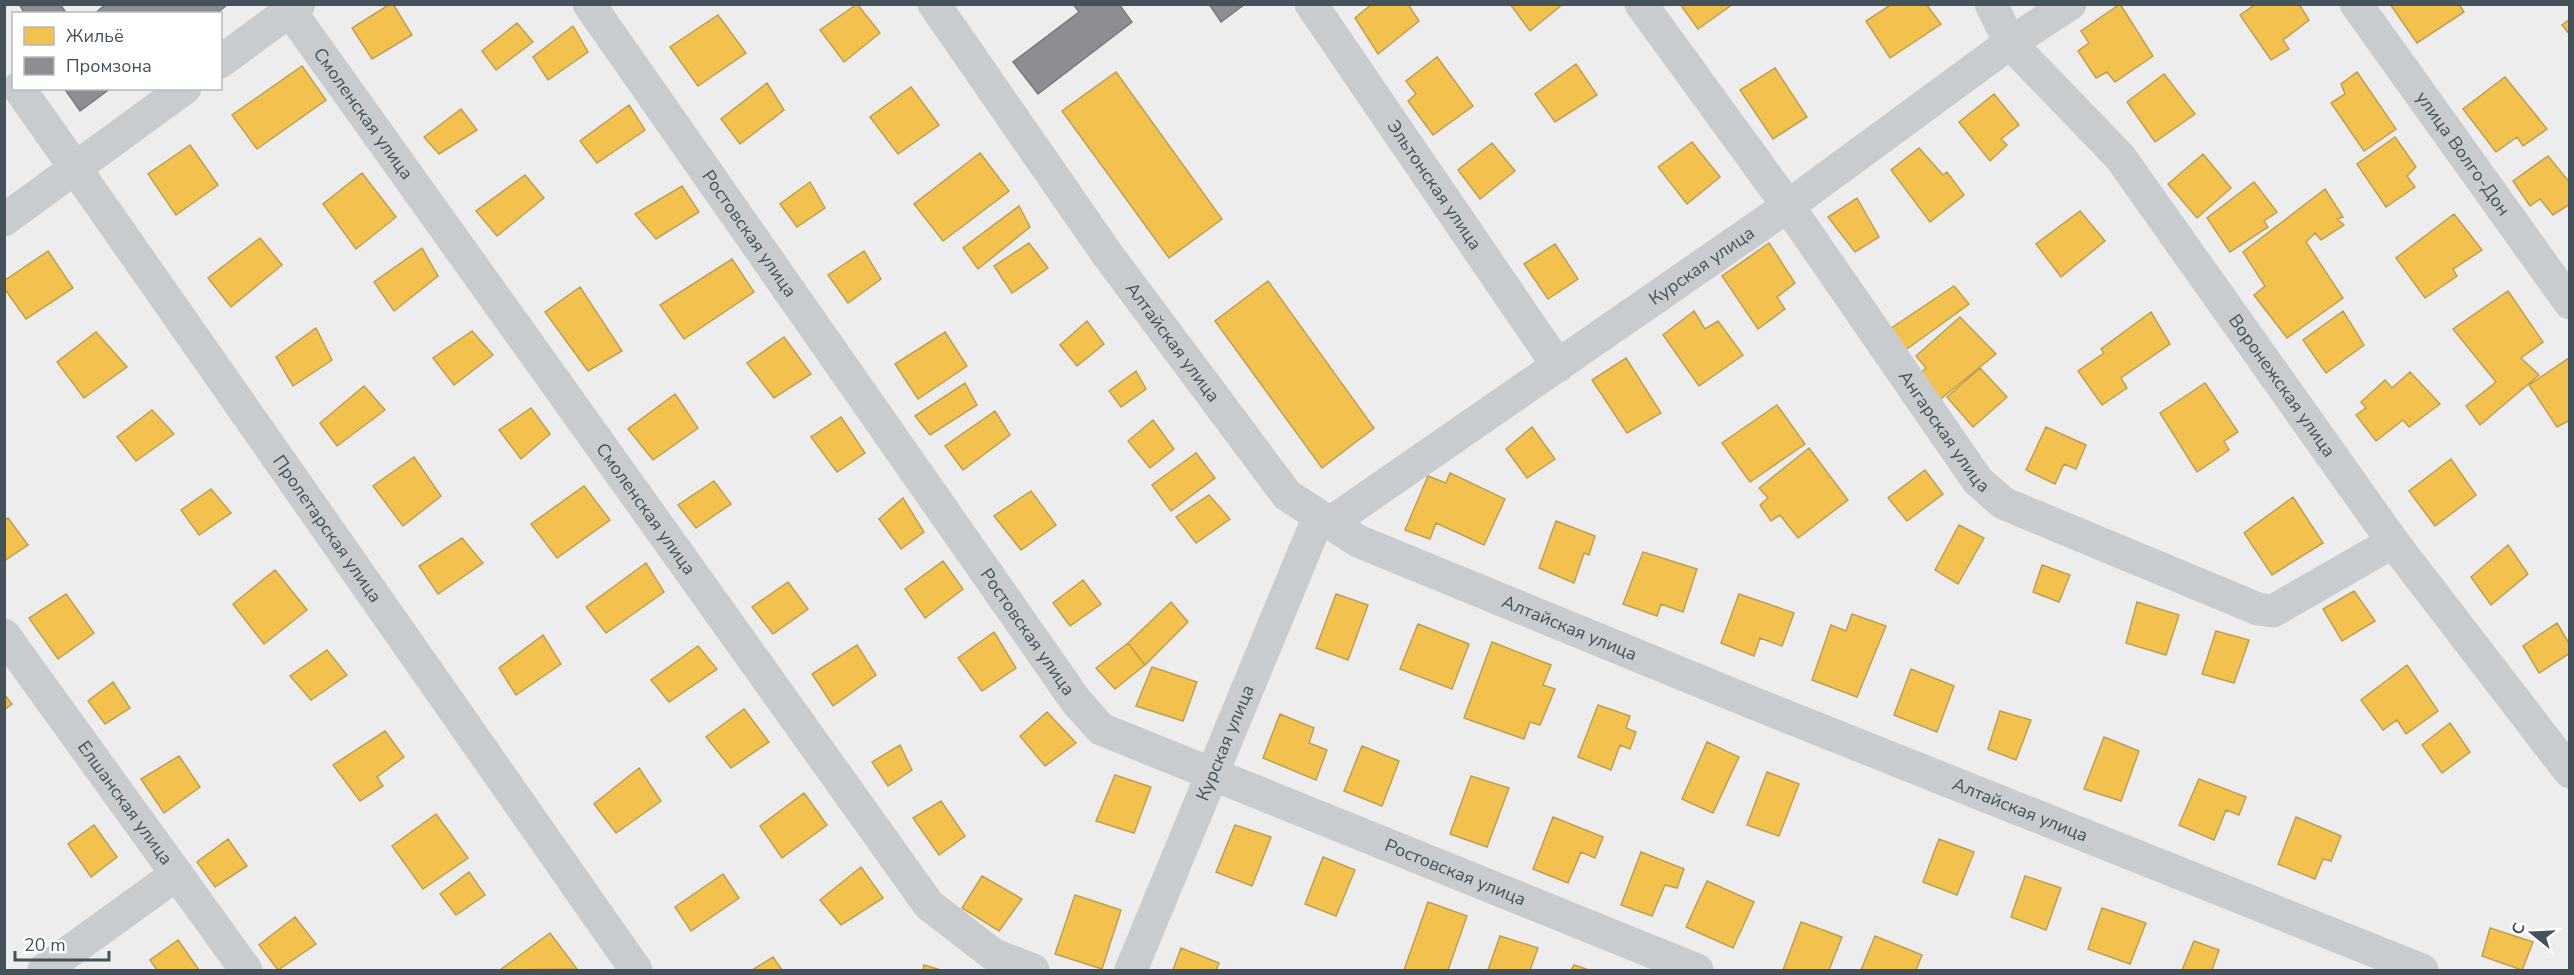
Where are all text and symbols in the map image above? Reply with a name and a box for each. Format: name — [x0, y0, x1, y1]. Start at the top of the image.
legend — [12, 12, 222, 90]
text: Жильё — [66, 24, 124, 48]
street label: Смоленская улица — [308, 43, 419, 184]
text: Промзона — [66, 54, 152, 78]
street label: улица Волго-Дон — [2410, 87, 2516, 221]
street label: Эльтонская улица — [1382, 115, 1487, 255]
street label: Ростовская улица — [697, 165, 802, 302]
street label: Курская улица — [1644, 221, 1759, 311]
street label: Алтайская улица — [1120, 277, 1225, 407]
street label: Воронежская улица — [2223, 309, 2341, 462]
street label: Ангарская улица — [1893, 365, 1995, 498]
street label: Смоленская улица — [590, 438, 701, 580]
street label: Пролетарская улица — [267, 450, 387, 607]
street label: Ростовская улица — [975, 564, 1081, 700]
street label: Алтайская улица — [1498, 589, 1641, 666]
street label: Курская улица — [1190, 681, 1260, 804]
street label: Елшанская улица — [72, 736, 178, 870]
street label: Алтайская улица — [1949, 772, 2091, 847]
street label: Ростовская улица — [1381, 833, 1529, 912]
north arrow — [2502, 903, 2562, 963]
text: С — [2507, 920, 2531, 937]
scale bar — [15, 924, 110, 962]
text: 20 m — [24, 933, 66, 957]

